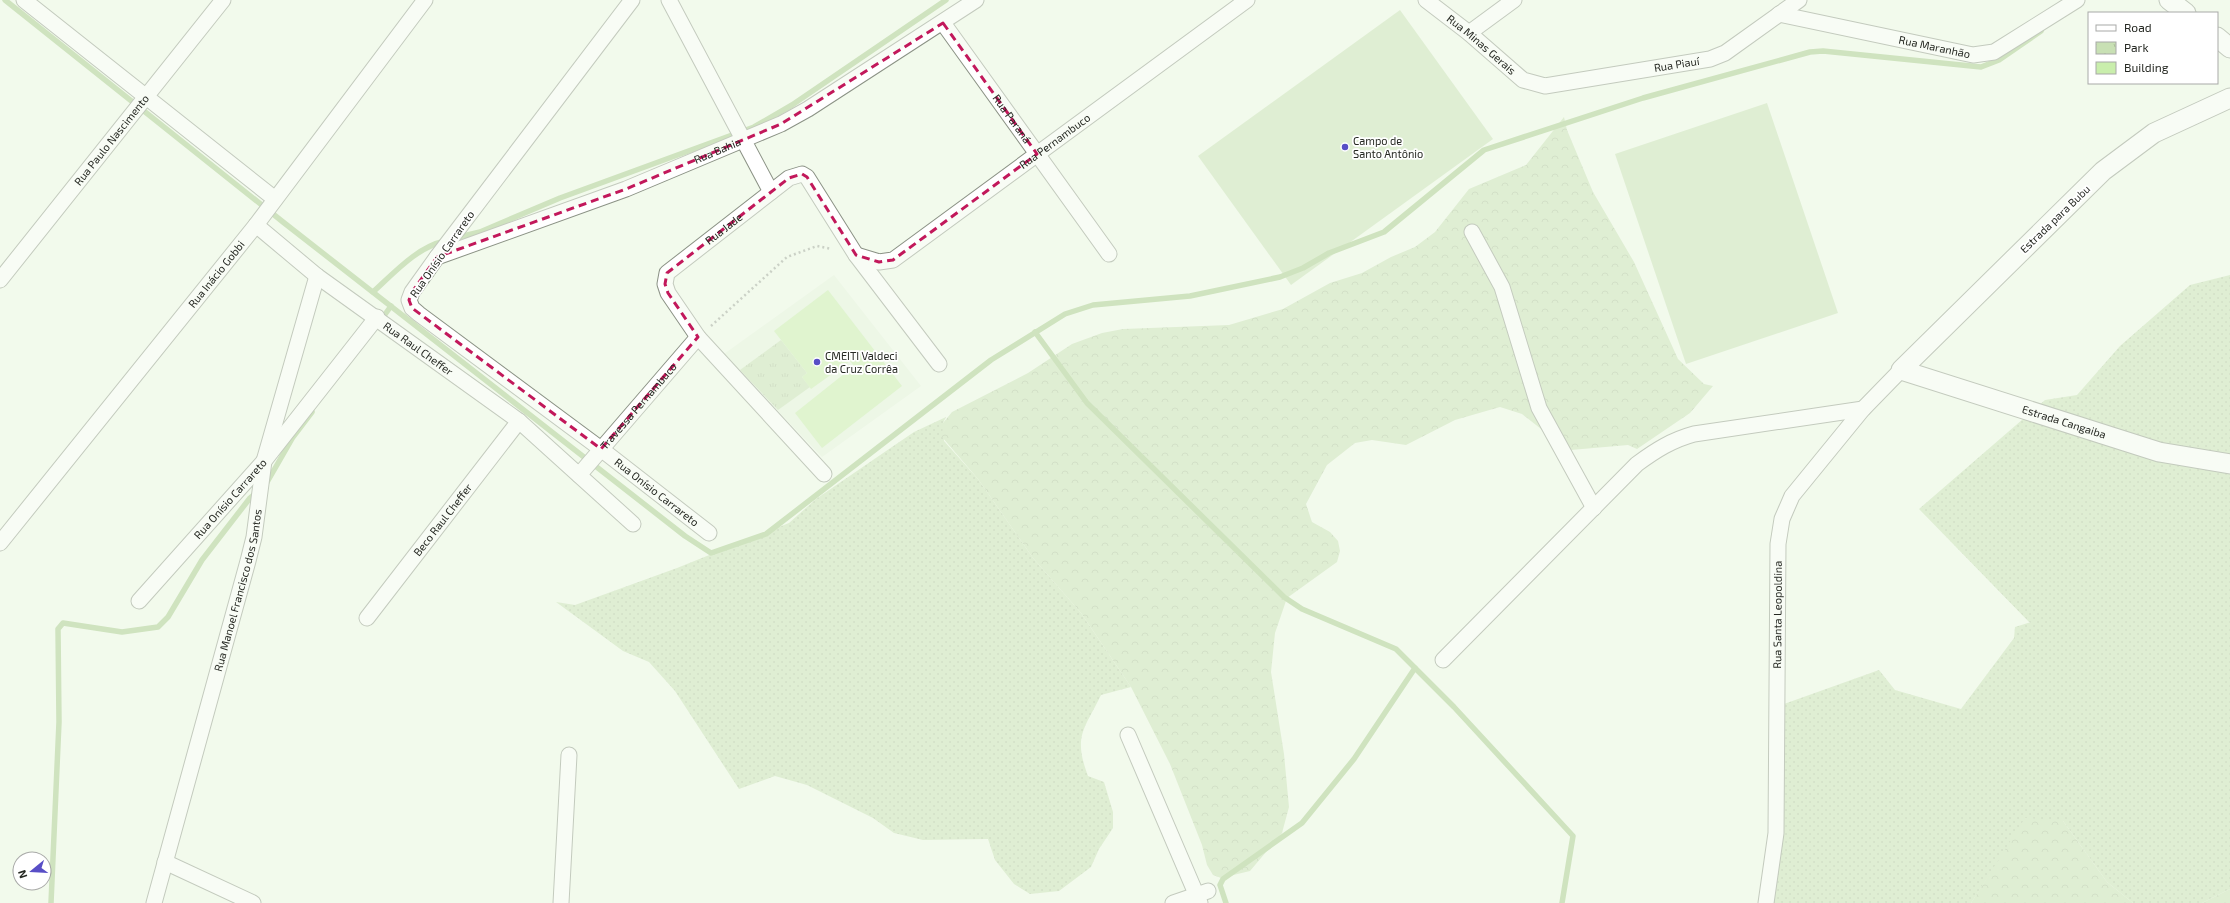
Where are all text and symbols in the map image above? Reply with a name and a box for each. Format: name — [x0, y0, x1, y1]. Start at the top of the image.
street label: Rua Minas Gerais — [1445, 11, 1519, 77]
legend — [2088, 12, 2218, 84]
text: Road — [2124, 20, 2152, 34]
street label: Rua Maranhão — [1898, 32, 1972, 60]
text: Park — [2124, 40, 2149, 54]
street label: Rua Piauí — [1653, 54, 1702, 74]
text: Building — [2124, 60, 2169, 74]
street label: Rua Paulo Nascimento — [71, 92, 151, 188]
street label: Rua Paraná — [990, 92, 1034, 145]
street label: Rua Pernambuco — [1017, 110, 1092, 171]
place label: Campo de Santo Antônio — [1353, 134, 1423, 160]
street label: Rua Bahia — [692, 135, 743, 166]
marker: Campo de Santo Antônio — [1340, 142, 1350, 152]
street label: Estrada para Bubu — [2017, 182, 2092, 255]
street label: Rua Onísio Carrareto — [407, 208, 476, 300]
street label: Rua Jade — [702, 210, 745, 247]
street label: Rua Inácio Gobbi — [185, 238, 247, 310]
street label: Rua Raul Cheffer — [381, 319, 456, 378]
place label: CMEITI Valdeci da Cruz Corrêa — [825, 349, 898, 375]
marker: CMEITI Valdeci da Cruz Corrêa — [812, 357, 822, 367]
street label: Travessa Pernambuco — [597, 360, 679, 452]
street label: Estrada Cangaiba — [2021, 402, 2108, 441]
street label: Rua Onísio Carrareto — [612, 455, 702, 529]
street label: Rua Onísio Carrareto — [191, 456, 269, 541]
street label: Beco Raul Cheffer — [410, 480, 475, 558]
street label: Rua Manoel Francisco dos Santos — [211, 508, 264, 673]
street label: Rua Santa Leopoldina — [1770, 561, 1784, 669]
north arrow — [12, 851, 52, 891]
text: N — [15, 868, 29, 880]

